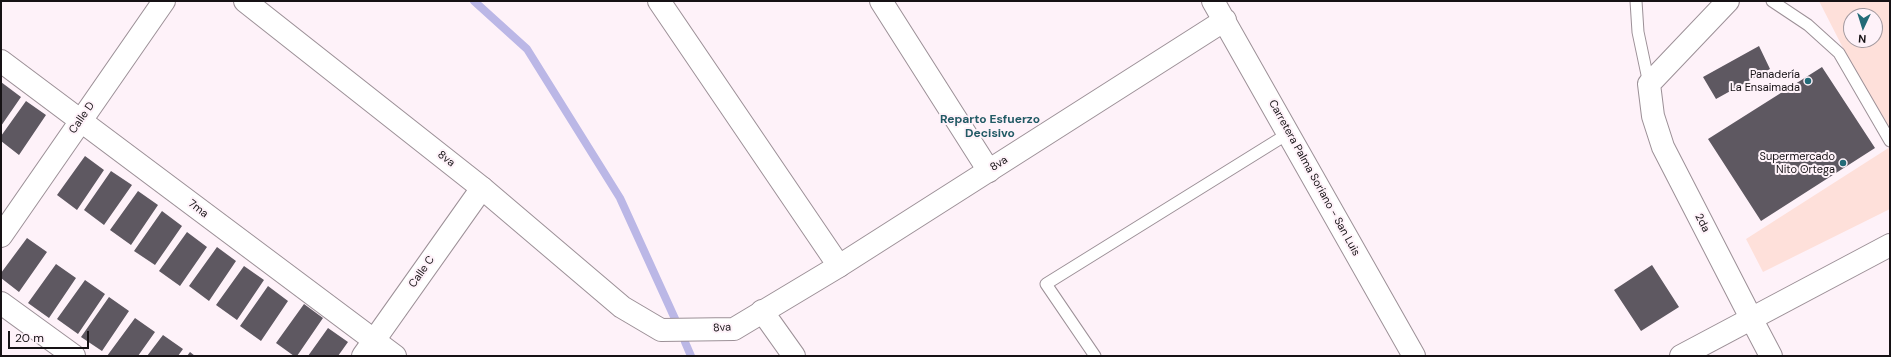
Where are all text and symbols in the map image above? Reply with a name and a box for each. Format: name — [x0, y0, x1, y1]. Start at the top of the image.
north arrow — [1843, 8, 1883, 48]
text: N — [1858, 32, 1867, 46]
place label: Panadería La Ensaimada — [1730, 68, 1800, 94]
marker: Panadería La Ensaimada — [1803, 76, 1813, 86]
street label: Carretera Palma Soriano - San Luis — [1265, 98, 1363, 258]
street label: Calle D — [66, 100, 98, 136]
district label: Reparto Esfuerzo Decisivo — [940, 113, 1040, 141]
street label: 8va — [435, 148, 457, 170]
place label: Supermercado Nito Ortega — [1760, 150, 1835, 176]
street label: 8va — [988, 154, 1010, 174]
marker: Supermercado Nito Ortega — [1838, 158, 1848, 168]
street label: 7ma — [185, 197, 211, 221]
street label: 2da — [1692, 212, 1712, 234]
street label: Calle C — [406, 254, 438, 290]
street label: 8va — [712, 321, 732, 335]
scale bar — [10, 323, 91, 349]
text: 20 m — [15, 330, 44, 346]

